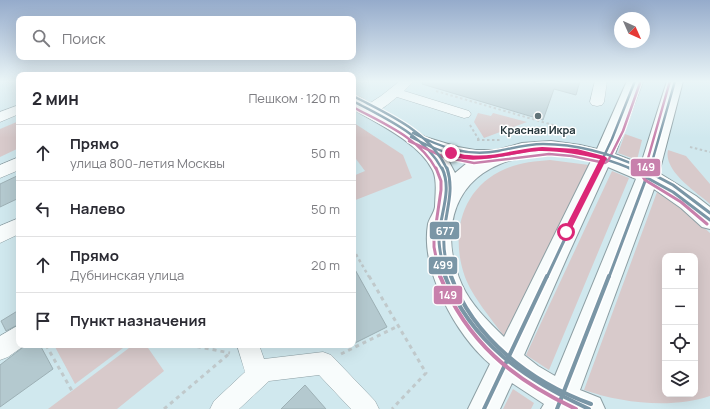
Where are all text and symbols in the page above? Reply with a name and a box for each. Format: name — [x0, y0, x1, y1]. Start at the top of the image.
north arrow — [614, 12, 650, 48]
search box — [16, 16, 356, 60]
icon: search — [30, 27, 52, 49]
text: Поиск — [62, 28, 106, 49]
text: 2 мин — [32, 87, 79, 110]
text: Пешком · 120 m — [248, 89, 340, 107]
marker: Красная Икра — [533, 111, 543, 121]
place label: Красная Икра — [500, 122, 576, 137]
text: Прямо — [70, 133, 119, 154]
icon: ahead — [32, 142, 54, 164]
text: 50 m — [311, 144, 340, 162]
route end — [442, 144, 460, 162]
text: улица 800-летия Москвы — [70, 154, 225, 172]
line badge: 149 — [630, 158, 661, 177]
text: 149 — [637, 159, 655, 174]
icon: left — [32, 198, 54, 220]
text: Налево — [70, 198, 125, 219]
text: 50 m — [311, 200, 340, 218]
line badge: 677 — [429, 221, 460, 240]
text: 677 — [436, 223, 454, 238]
route start — [557, 223, 575, 241]
text: Прямо — [70, 245, 119, 266]
map controls — [662, 253, 698, 397]
button: + — [662, 253, 698, 289]
icon: ahead — [32, 254, 54, 276]
text: 20 m — [311, 256, 340, 274]
line badge: 499 — [428, 256, 458, 275]
text: 499 — [433, 257, 453, 272]
text: Дубнинская улица — [70, 266, 184, 284]
line badge: 149 — [433, 285, 463, 305]
text: 149 — [439, 287, 457, 302]
button: − — [662, 289, 698, 325]
icon: arrive — [32, 310, 54, 332]
text: Пункт назначения — [70, 310, 206, 331]
button: locate — [662, 325, 698, 361]
button: layers — [662, 361, 698, 397]

